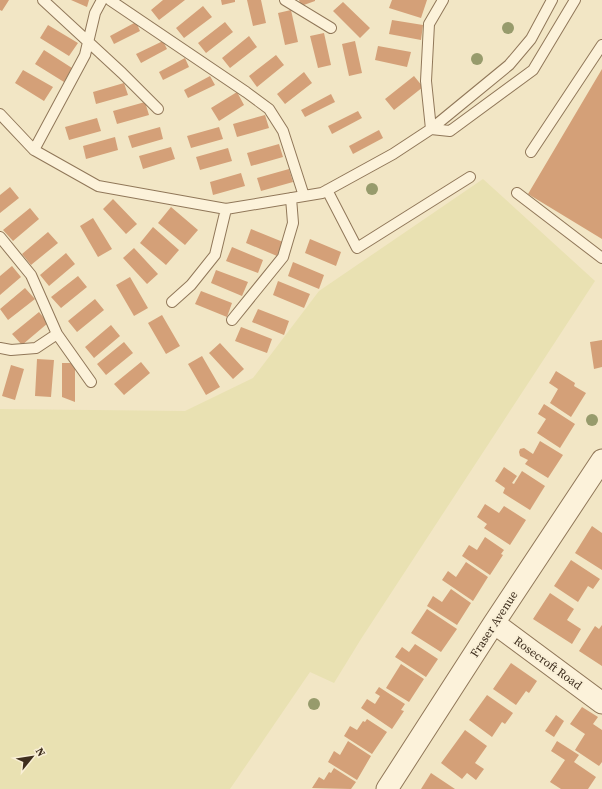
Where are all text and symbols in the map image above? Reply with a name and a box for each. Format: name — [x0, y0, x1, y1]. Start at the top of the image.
street label: Fraser Avenue — [466, 588, 522, 660]
street label: Rosecroft Road — [511, 633, 586, 693]
north arrow — [12, 737, 52, 777]
text: N — [32, 745, 49, 759]

